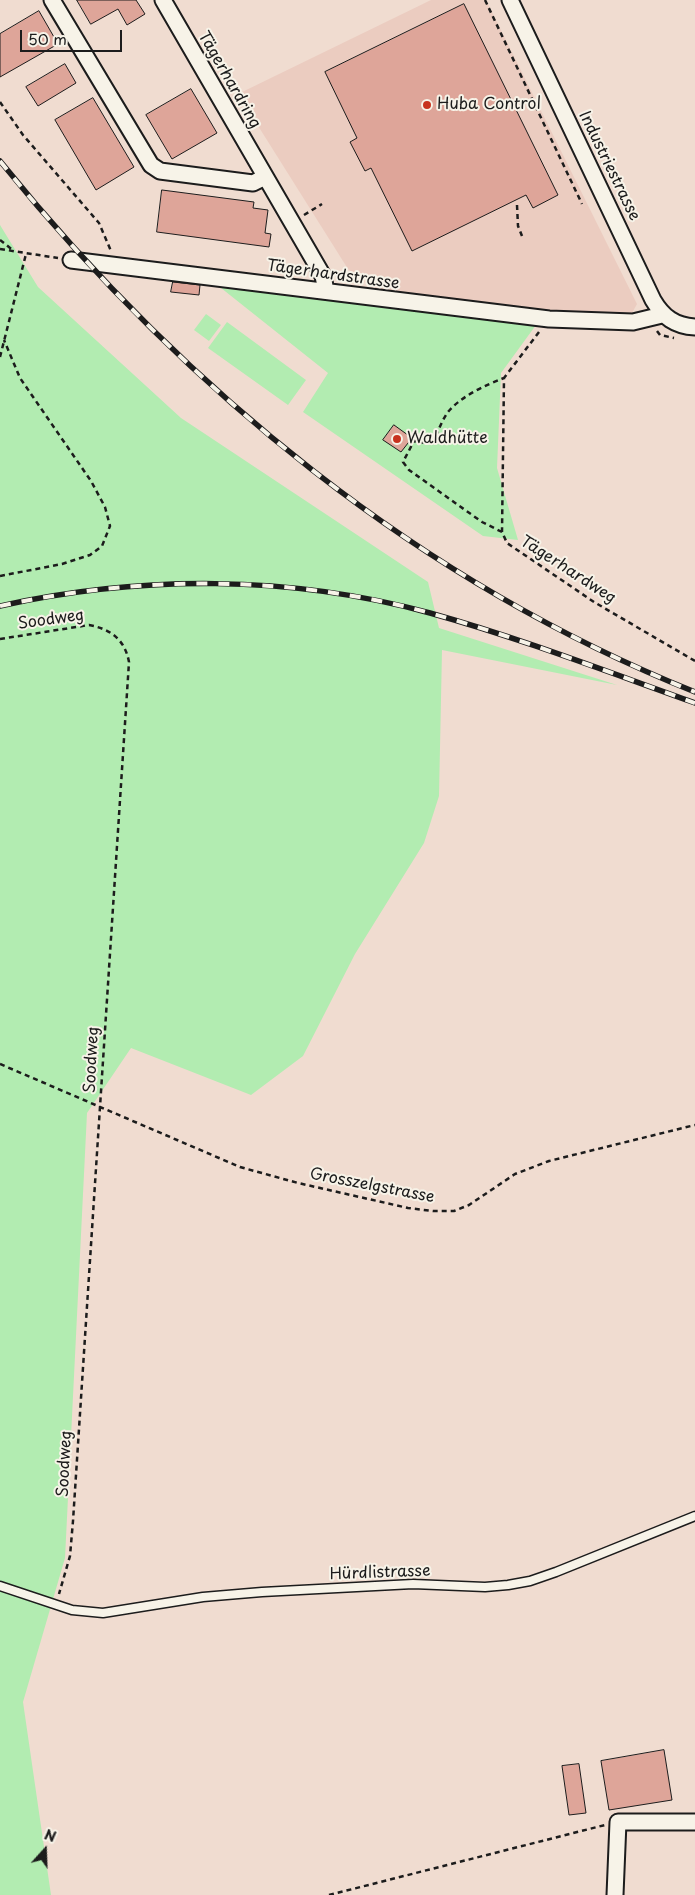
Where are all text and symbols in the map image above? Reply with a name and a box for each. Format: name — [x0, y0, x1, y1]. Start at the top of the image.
scale bar — [22, 20, 125, 52]
text: 50 m — [28, 27, 67, 50]
street label: Tägerhardring — [193, 28, 265, 132]
place label: Huba Control — [437, 95, 541, 115]
marker: Huba Control — [421, 99, 433, 111]
street label: Industriestrasse — [574, 108, 644, 224]
street label: Tägerhardstrasse — [265, 256, 401, 294]
place label: Waldhütte — [407, 429, 488, 449]
marker: Waldhütte — [391, 433, 403, 445]
street label: Tägerhardweg — [517, 532, 619, 608]
street label: Soodweg — [17, 606, 85, 634]
street label: Soodweg — [81, 1026, 103, 1094]
street label: Grosszelgstrasse — [308, 1164, 436, 1208]
street label: Soodweg — [54, 1430, 76, 1498]
street label: Hürdlistrasse — [329, 1562, 431, 1584]
text: N — [41, 1824, 59, 1847]
north arrow — [20, 1825, 70, 1875]

